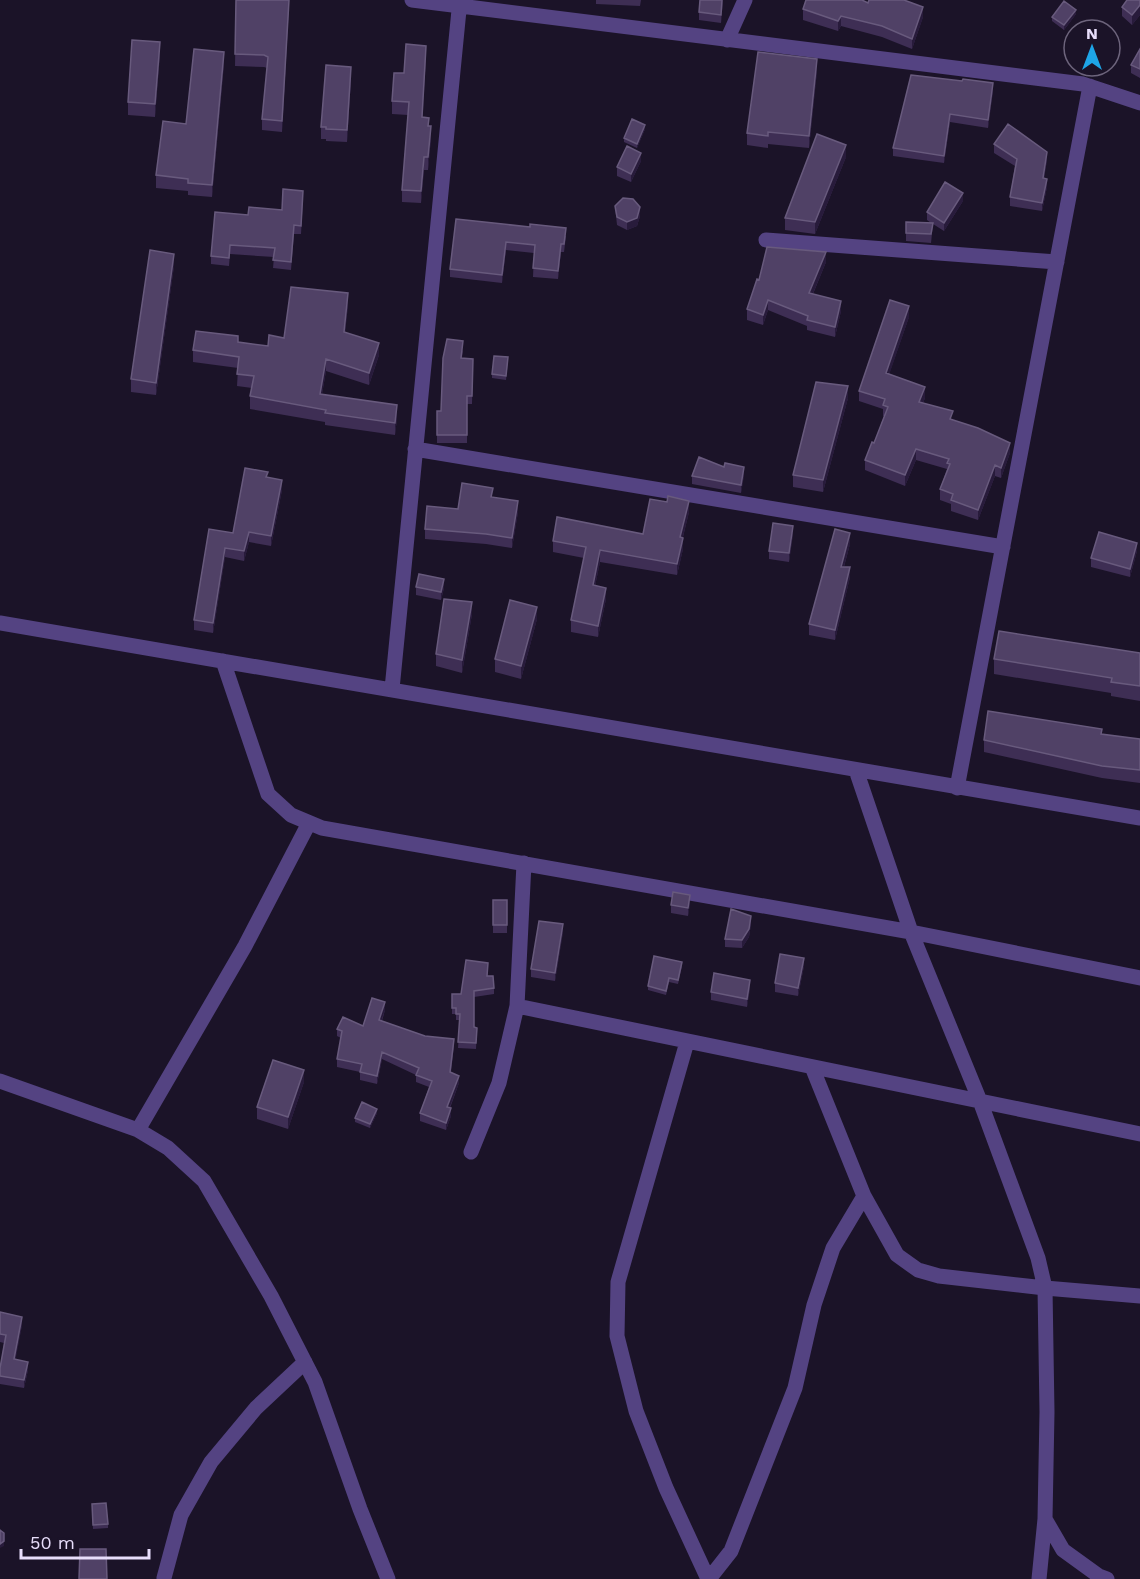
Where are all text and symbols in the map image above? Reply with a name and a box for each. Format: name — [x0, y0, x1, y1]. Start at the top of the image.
north arrow — [1062, 18, 1122, 78]
text: N — [1086, 24, 1098, 43]
scale bar — [21, 1522, 148, 1560]
text: 50 m — [30, 1532, 75, 1553]

